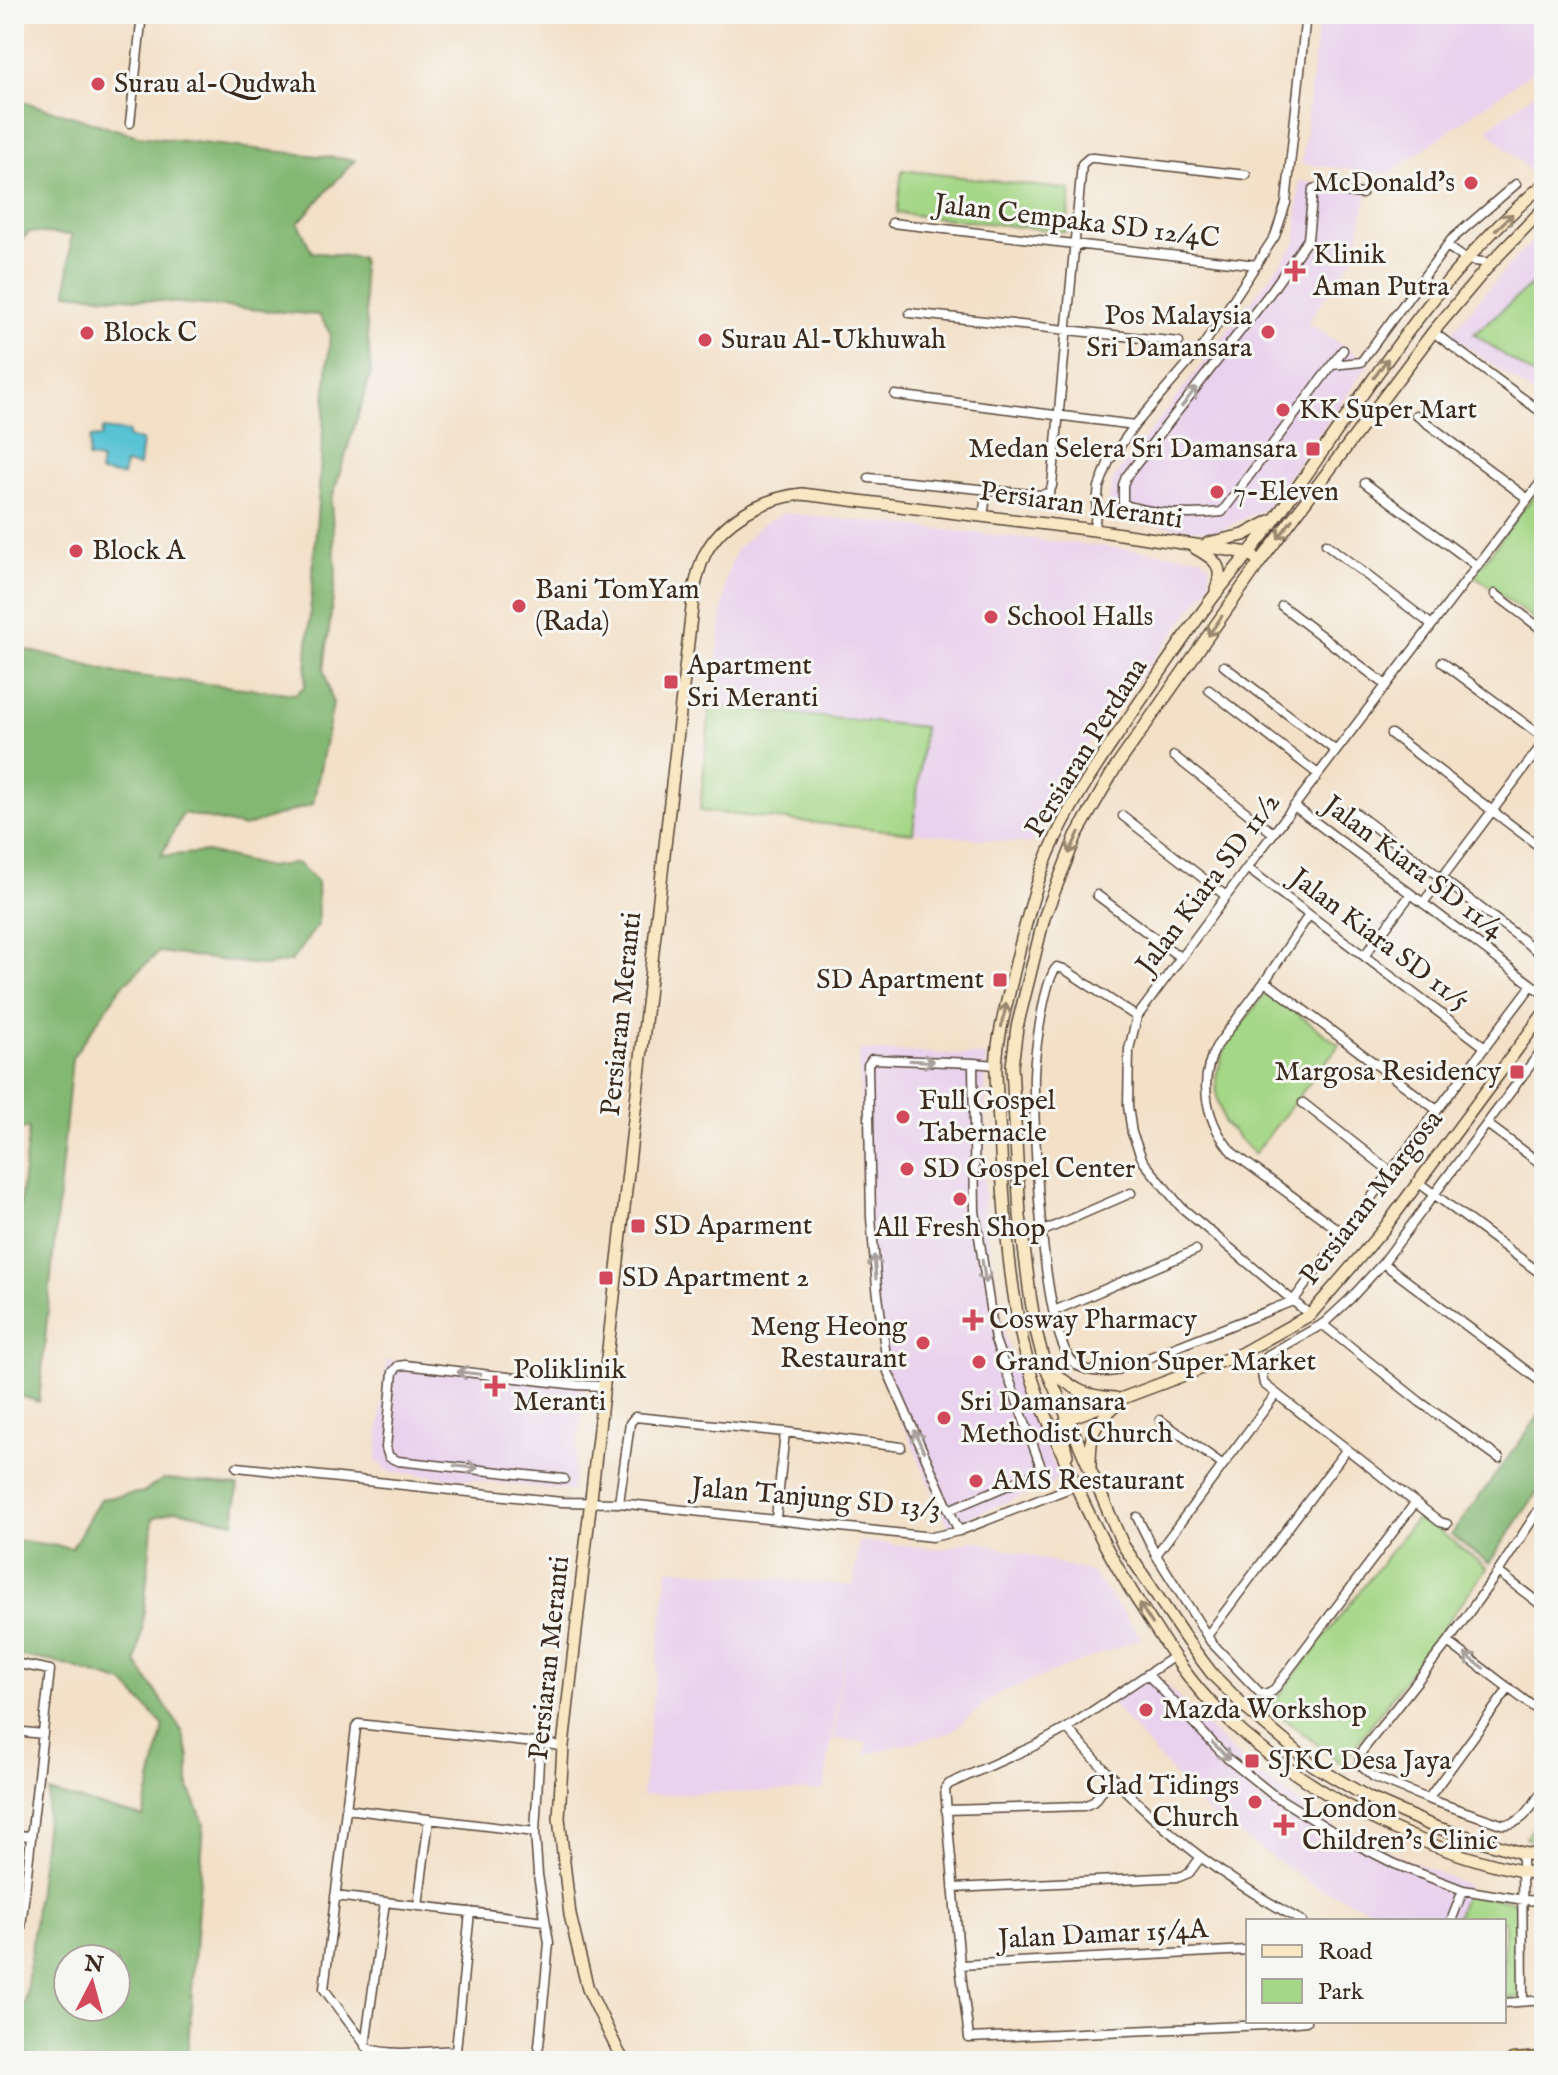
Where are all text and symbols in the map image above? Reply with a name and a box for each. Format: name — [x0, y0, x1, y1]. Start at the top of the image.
place label: Surau al-Qudwah — [114, 67, 316, 102]
marker: Surau al-Qudwah — [89, 75, 107, 93]
place label: McDonald's — [1313, 166, 1455, 201]
marker: McDonald's — [1462, 174, 1480, 192]
street label: Jalan Cempaka SD 12/4C — [929, 187, 1222, 257]
one-way arrow — [1494, 212, 1514, 231]
place label: Klinik Aman Putra — [1312, 238, 1450, 305]
marker: Klinik Aman Putra — [1284, 260, 1306, 282]
place label: Pos Malaysia Sri Damansara — [1086, 299, 1253, 366]
place label: Block C — [103, 316, 197, 351]
place label: Surau Al-Ukhuwah — [721, 323, 946, 358]
marker: Pos Malaysia Sri Damansara — [1259, 323, 1277, 341]
marker: Block C — [78, 324, 96, 342]
marker: Surau Al-Ukhuwah — [696, 331, 714, 349]
one-way arrow — [1372, 358, 1389, 379]
one-way arrow — [1181, 387, 1198, 408]
place label: KK Super Mart — [1299, 393, 1478, 428]
marker: KK Super Mart — [1274, 401, 1292, 419]
place label: Medan Selera Sri Damansara — [968, 432, 1298, 467]
marker: Medan Selera Sri Damansara — [1304, 440, 1322, 458]
street label: Persiaran Meranti — [977, 474, 1185, 538]
place label: 7-Eleven — [1233, 475, 1339, 510]
marker: 7-Eleven — [1208, 483, 1226, 501]
one-way arrow — [1277, 518, 1294, 539]
place label: Block A — [92, 534, 186, 569]
marker: Block A — [67, 542, 85, 560]
place label: Bani TomYam (Rada) — [535, 573, 700, 640]
marker: Bani TomYam (Rada) — [510, 597, 528, 615]
place label: School Halls — [1007, 600, 1153, 635]
marker: School Halls — [982, 608, 1000, 626]
one-way arrow — [1207, 614, 1223, 636]
place label: Apartment Sri Meranti — [686, 649, 819, 716]
street label: Persiaran Perdana — [1018, 651, 1157, 844]
marker: Apartment Sri Meranti — [662, 673, 680, 691]
street label: Jalan Kiara SD 11/2 — [1128, 786, 1289, 984]
street label: Jalan Kiara SD 11/4 — [1313, 787, 1511, 948]
one-way arrow — [1066, 831, 1081, 855]
street label: Jalan Kiara SD 11/5 — [1280, 859, 1476, 1019]
street label: Persiaran Meranti — [594, 910, 650, 1118]
place label: SD Apartment — [816, 963, 984, 998]
marker: SD Apartment — [991, 971, 1009, 989]
one-way arrow — [997, 1003, 1012, 1029]
one-way arrow — [908, 1053, 935, 1068]
place label: Margosa Residency — [1274, 1055, 1501, 1090]
marker: Margosa Residency — [1508, 1063, 1526, 1081]
place label: Full Gospel Tabernacle — [919, 1084, 1056, 1151]
street label: Persiaran Margosa — [1293, 1103, 1452, 1293]
marker: Full Gospel Tabernacle — [894, 1108, 912, 1126]
place label: SD Gospel Center — [923, 1152, 1135, 1187]
marker: SD Gospel Center — [898, 1160, 916, 1178]
marker: All Fresh Shop — [951, 1190, 969, 1208]
place label: SD Aparment — [654, 1209, 813, 1244]
place label: All Fresh Shop — [873, 1211, 1046, 1246]
marker: SD Aparment — [629, 1217, 647, 1235]
one-way arrow — [868, 1254, 883, 1281]
one-way arrow — [978, 1258, 993, 1284]
place label: SD Apartment 2 — [622, 1261, 809, 1296]
marker: SD Apartment 2 — [597, 1269, 615, 1287]
place label: Cosway Pharmacy — [989, 1303, 1197, 1338]
place label: Meng Heong Restaurant — [750, 1310, 908, 1377]
marker: Cosway Pharmacy — [964, 1311, 982, 1329]
marker: Meng Heong Restaurant — [914, 1334, 932, 1352]
place label: Grand Union Super Market — [995, 1345, 1316, 1380]
place label: Poliklinik Meranti — [513, 1353, 627, 1420]
marker: Grand Union Super Market — [970, 1353, 988, 1371]
one-way arrow — [457, 1365, 483, 1380]
marker: Poliklinik Meranti — [484, 1375, 506, 1397]
place label: Sri Damansara Methodist Church — [960, 1385, 1173, 1452]
marker: Sri Damansara Methodist Church — [935, 1409, 953, 1427]
one-way arrow — [911, 1429, 926, 1453]
one-way arrow — [452, 1460, 479, 1475]
place label: AMS Restaurant — [991, 1464, 1185, 1499]
street label: Jalan Tanjung SD 13/3 — [687, 1470, 942, 1527]
marker: AMS Restaurant — [967, 1472, 985, 1490]
street label: Persiaran Meranti — [522, 1554, 578, 1762]
one-way arrow — [1137, 1604, 1154, 1626]
one-way arrow — [1464, 1653, 1485, 1670]
place label: Mazda Workshop — [1162, 1693, 1367, 1728]
marker: Mazda Workshop — [1137, 1701, 1155, 1719]
one-way arrow — [1211, 1741, 1230, 1760]
place label: SJKC Desa Jaya — [1268, 1744, 1452, 1779]
marker: SJKC Desa Jaya — [1243, 1752, 1261, 1770]
place label: Glad Tidings Church — [1086, 1769, 1239, 1836]
place label: London Children's Clinic — [1302, 1792, 1498, 1859]
marker: Glad Tidings Church — [1246, 1793, 1264, 1811]
marker: London Children's Clinic — [1273, 1814, 1295, 1836]
street label: Jalan Damar 15/4A — [994, 1912, 1210, 1958]
legend — [1246, 1919, 1506, 2023]
text: Road — [1318, 1937, 1372, 1968]
north arrow — [52, 1943, 132, 2023]
text: N — [82, 1950, 105, 1980]
text: Park — [1318, 1977, 1364, 2008]

